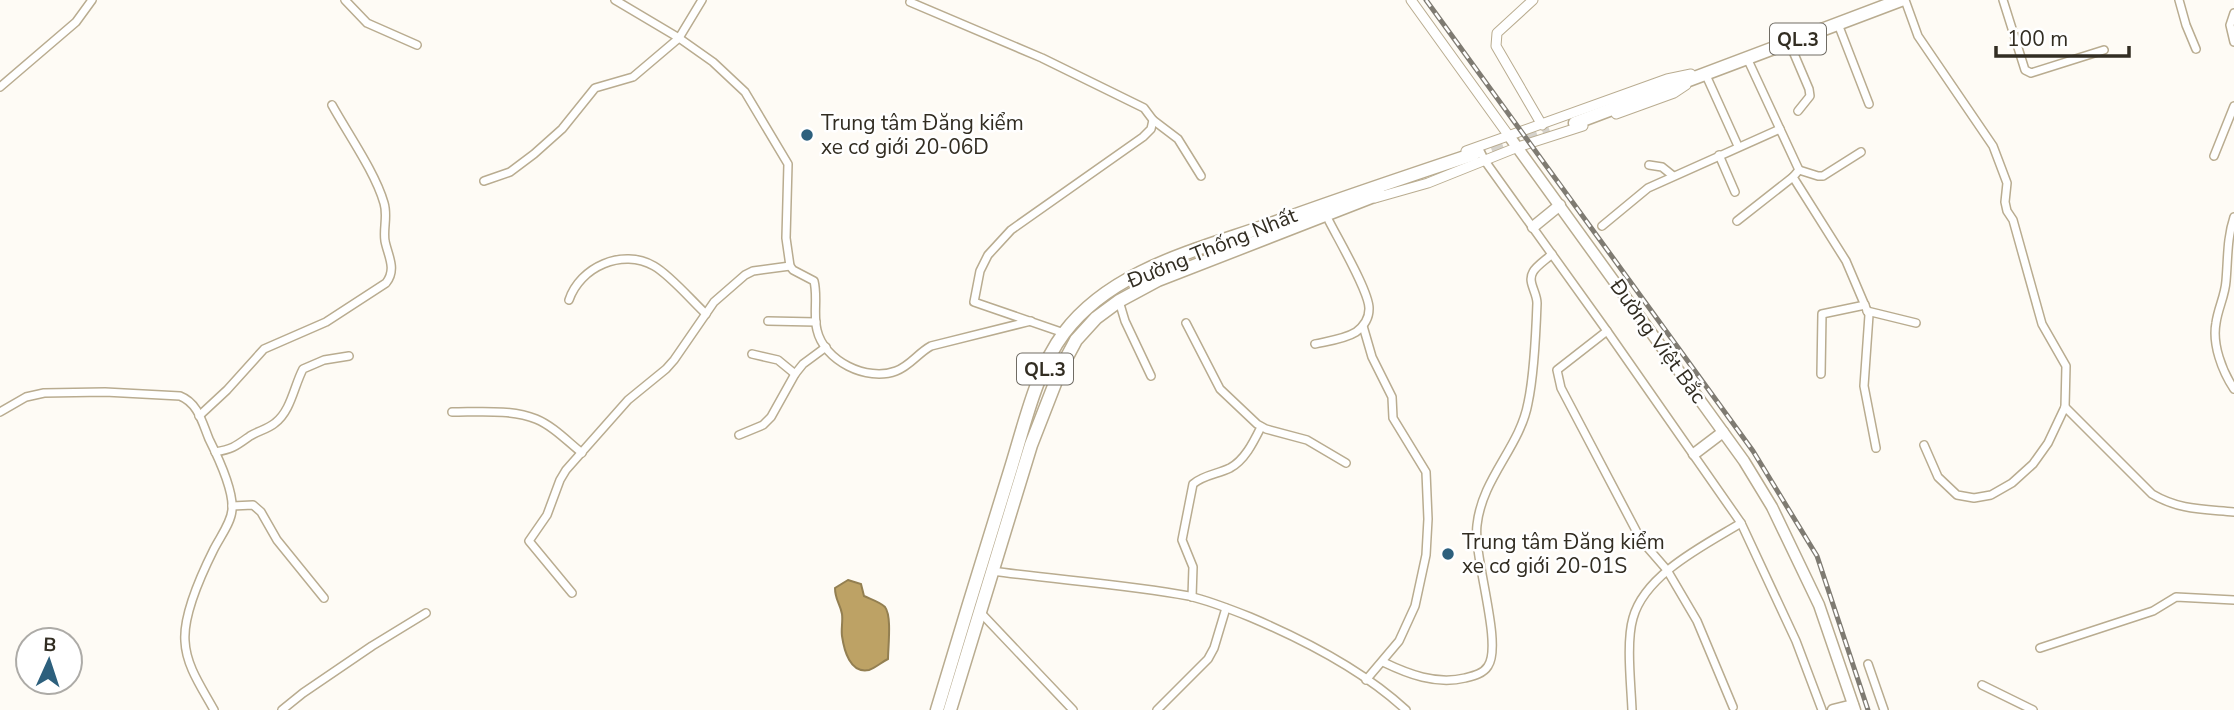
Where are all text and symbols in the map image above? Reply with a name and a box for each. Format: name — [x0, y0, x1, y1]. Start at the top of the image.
scale bar — [1996, 14, 2129, 58]
road number: QL.3 — [1770, 23, 1826, 54]
text: 100 m — [2007, 25, 2068, 53]
place label: Trung tâm Đăng kiểm xe cơ giới 20-06D — [821, 109, 1024, 161]
marker: Trung tâm Đăng kiểm xe cơ giới 20-06D — [799, 127, 815, 143]
street label: Đường Thống Nhất — [1122, 201, 1302, 295]
street label: Đường Việt Bắc — [1603, 273, 1713, 409]
road number: QL.3 — [1017, 354, 1073, 384]
place label: Trung tâm Đăng kiểm xe cơ giới 20-01S — [1462, 528, 1665, 580]
marker: Trung tâm Đăng kiểm xe cơ giới 20-01S — [1440, 546, 1456, 562]
north arrow — [14, 626, 84, 696]
text: B — [43, 632, 57, 658]

